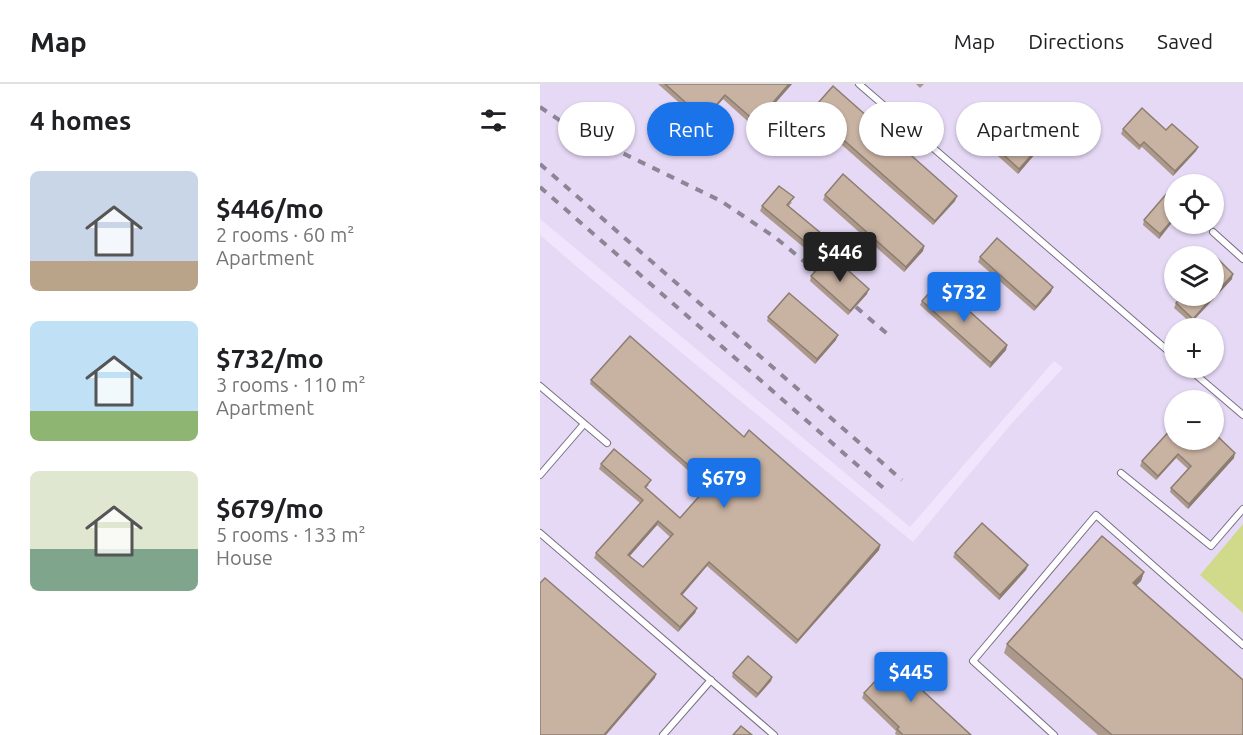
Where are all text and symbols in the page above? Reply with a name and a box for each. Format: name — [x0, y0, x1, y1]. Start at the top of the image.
text: Map — [30, 26, 87, 57]
text: Map — [954, 29, 995, 53]
text: Directions — [1028, 29, 1124, 53]
text: Saved — [1157, 29, 1213, 53]
chip: Buy — [558, 102, 635, 156]
chip: Rent — [647, 102, 734, 156]
chip: Filters — [746, 102, 847, 156]
chip: New — [859, 102, 944, 156]
chip: Apartment — [956, 102, 1101, 156]
icon: filters — [477, 104, 510, 137]
text: 4 homes — [30, 106, 131, 135]
map controls — [1164, 174, 1224, 450]
button: locate — [1164, 174, 1224, 234]
text: $446/mo — [216, 194, 324, 223]
icon: home — [78, 195, 150, 267]
text: 2 rooms · 60 m² — [216, 223, 354, 246]
pin: $446 — [804, 232, 876, 283]
text: $446 — [817, 240, 863, 263]
text: Apartment — [216, 246, 314, 269]
button: layers — [1164, 246, 1224, 306]
pin: $732 — [928, 272, 1000, 323]
text: $732 — [941, 280, 987, 303]
button: + — [1164, 318, 1224, 378]
text: $732/mo — [216, 344, 324, 373]
icon: home — [78, 345, 150, 417]
text: 3 rooms · 110 m² — [216, 373, 366, 396]
button: − — [1164, 390, 1224, 450]
text: Apartment — [216, 396, 314, 419]
pin: $679 — [688, 458, 760, 509]
text: $679 — [701, 466, 747, 489]
text: $679/mo — [216, 494, 324, 523]
icon: home — [78, 495, 150, 567]
text: 5 rooms · 133 m² — [216, 523, 366, 546]
text: House — [216, 546, 273, 569]
pin: $445 — [875, 652, 947, 703]
text: $445 — [888, 660, 934, 683]

